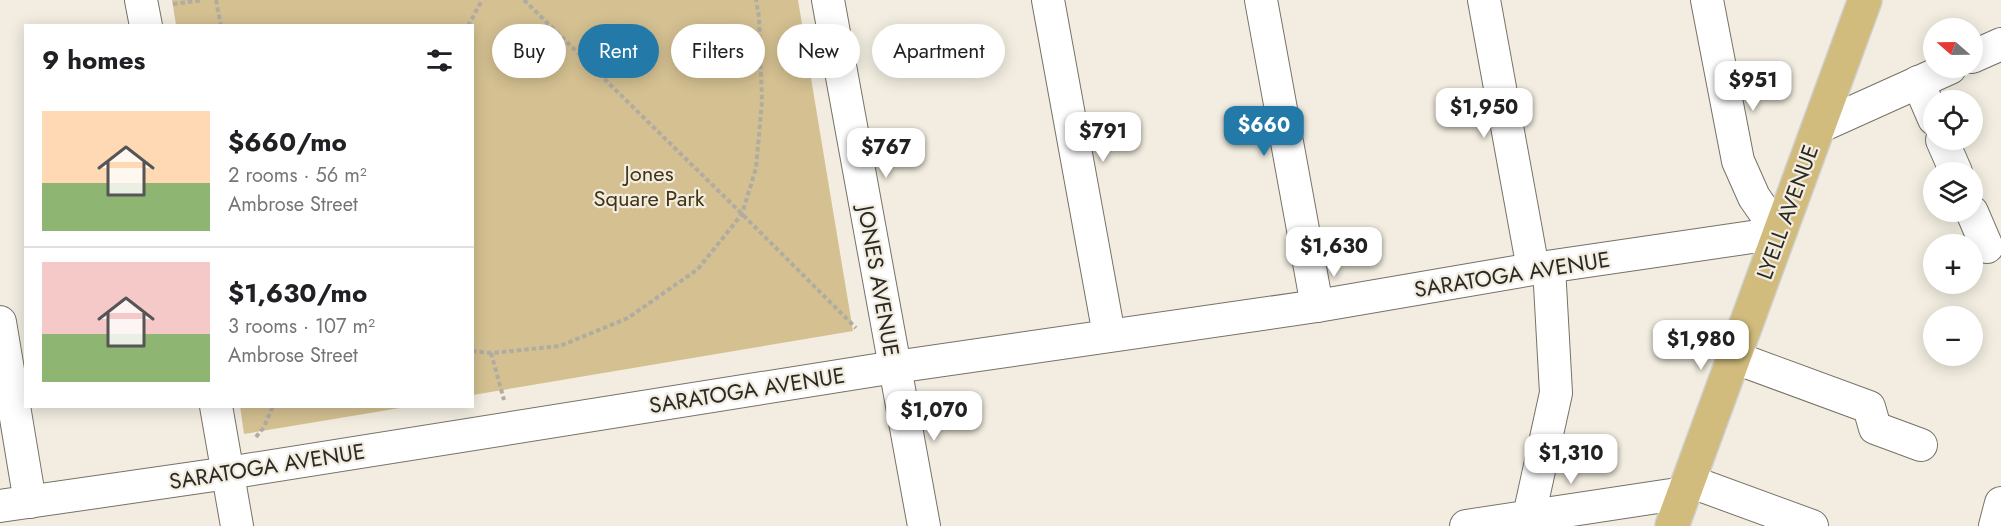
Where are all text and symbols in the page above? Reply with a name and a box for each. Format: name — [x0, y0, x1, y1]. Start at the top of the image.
north arrow — [1923, 18, 1983, 78]
map controls — [1923, 18, 1983, 366]
chip: Buy — [492, 24, 566, 78]
chip: Rent — [578, 24, 659, 78]
chip: Filters — [671, 24, 765, 78]
chip: New — [777, 24, 860, 78]
chip: Apartment — [872, 24, 1005, 78]
text: 9 homes — [42, 41, 145, 79]
icon: filters — [423, 44, 456, 77]
pin: $951 — [1717, 61, 1789, 112]
text: $951 — [1729, 66, 1777, 95]
pin: $1,950 — [1435, 88, 1533, 139]
button: locate — [1923, 90, 1983, 150]
text: $1,950 — [1450, 93, 1518, 122]
pin: $660 — [1228, 106, 1300, 157]
text: $660 — [1238, 111, 1290, 140]
pin: $791 — [1067, 112, 1139, 163]
text: $791 — [1079, 117, 1127, 146]
text: $660/mo — [228, 123, 347, 161]
pin: $767 — [850, 128, 922, 179]
text: $767 — [861, 133, 911, 162]
icon: home — [90, 135, 162, 207]
street label: LYELL AVENUE — [1748, 140, 1826, 284]
park label: Jones Square Park — [593, 157, 705, 214]
text: 2 rooms · 56 m² — [228, 161, 367, 190]
button: layers — [1923, 162, 1983, 222]
text: Ambrose Street — [228, 190, 358, 219]
street label: JONES AVENUE — [849, 200, 908, 359]
pin: $1,630 — [1285, 227, 1383, 278]
text: $1,630 — [1300, 232, 1368, 261]
button: + — [1923, 234, 1983, 294]
street label: SARATOGA AVENUE — [1412, 243, 1612, 305]
text: $1,630/mo — [228, 274, 367, 312]
icon: home — [90, 286, 162, 358]
button: − — [1923, 306, 1983, 366]
text: 3 rooms · 107 m² — [228, 312, 375, 341]
pin: $1,980 — [1652, 320, 1750, 371]
text: $1,980 — [1667, 325, 1735, 354]
text: Ambrose Street — [228, 341, 358, 370]
street label: SARATOGA AVENUE — [647, 359, 847, 421]
pin: $1,070 — [885, 391, 983, 442]
text: $1,070 — [900, 396, 968, 425]
pin: $1,310 — [1522, 434, 1620, 485]
street label: SARATOGA AVENUE — [167, 435, 367, 497]
text: $1,310 — [1539, 439, 1603, 468]

